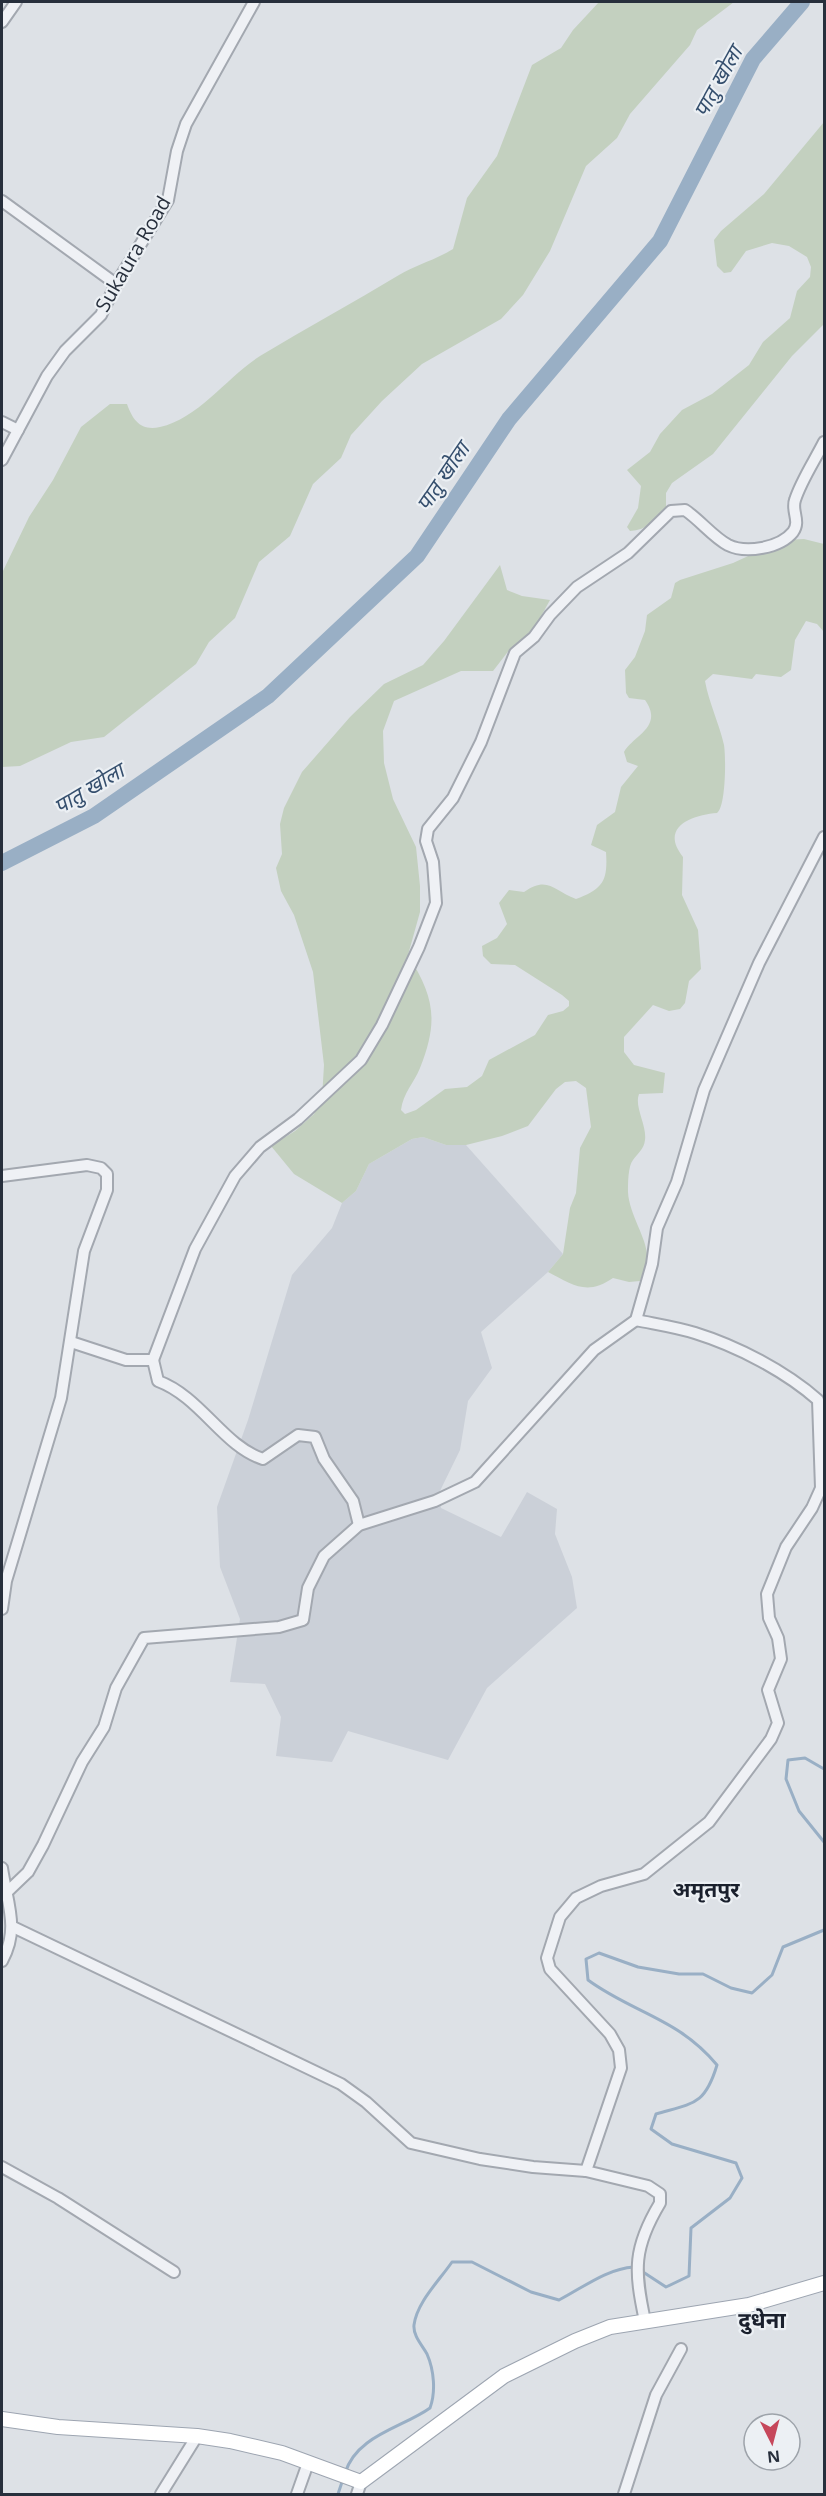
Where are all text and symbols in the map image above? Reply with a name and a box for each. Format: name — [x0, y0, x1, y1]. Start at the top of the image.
water label: पातु खोला — [686, 38, 750, 122]
street label: Sukaura Road — [89, 191, 177, 317]
water label: पातु खोला — [409, 434, 477, 516]
water label: पातु खोला — [48, 754, 132, 820]
district label: अमृतपुर — [673, 1875, 740, 1903]
district label: दुधेना — [738, 2304, 786, 2335]
north arrow — [742, 2412, 802, 2472]
text: N — [766, 2445, 781, 2469]

